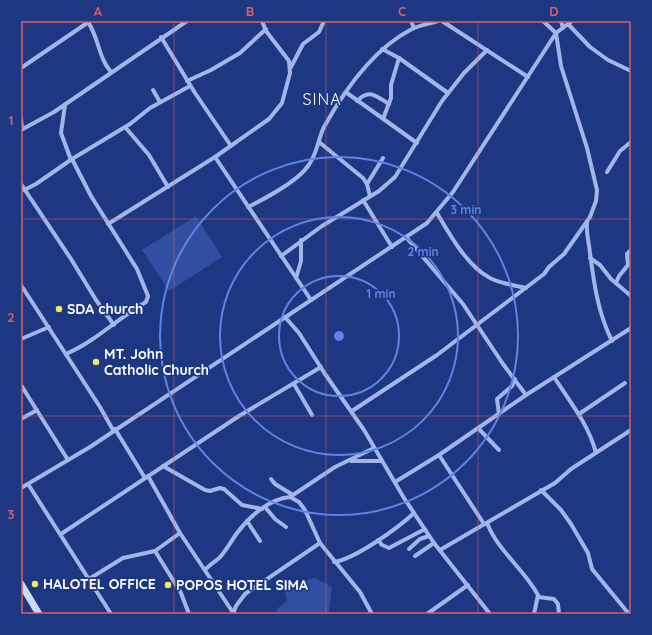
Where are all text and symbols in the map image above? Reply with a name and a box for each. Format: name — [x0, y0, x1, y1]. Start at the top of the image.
text: A — [94, 3, 103, 19]
text: B — [246, 3, 254, 19]
text: C — [398, 3, 406, 19]
text: D — [549, 3, 559, 19]
district label: SINA — [303, 89, 342, 109]
text: 1 — [8, 112, 14, 128]
text: 3 min — [451, 202, 481, 217]
text: 2 min — [407, 244, 439, 259]
text: 1 min — [366, 286, 396, 301]
place label: SDA church — [67, 300, 143, 318]
marker: SDA church — [54, 304, 64, 314]
text: 2 — [7, 309, 15, 325]
centre of rings — [332, 329, 346, 343]
place label: MT. John Catholic Church — [104, 345, 209, 379]
marker: MT. John Catholic Church — [91, 357, 101, 367]
text: 3 — [8, 506, 15, 522]
place label: HALOTEL OFFICE — [43, 575, 156, 593]
place label: POPOS HOTEL SIMA — [176, 576, 308, 594]
marker: HALOTEL OFFICE — [30, 579, 40, 589]
marker: POPOS HOTEL SIMA — [163, 580, 173, 590]

